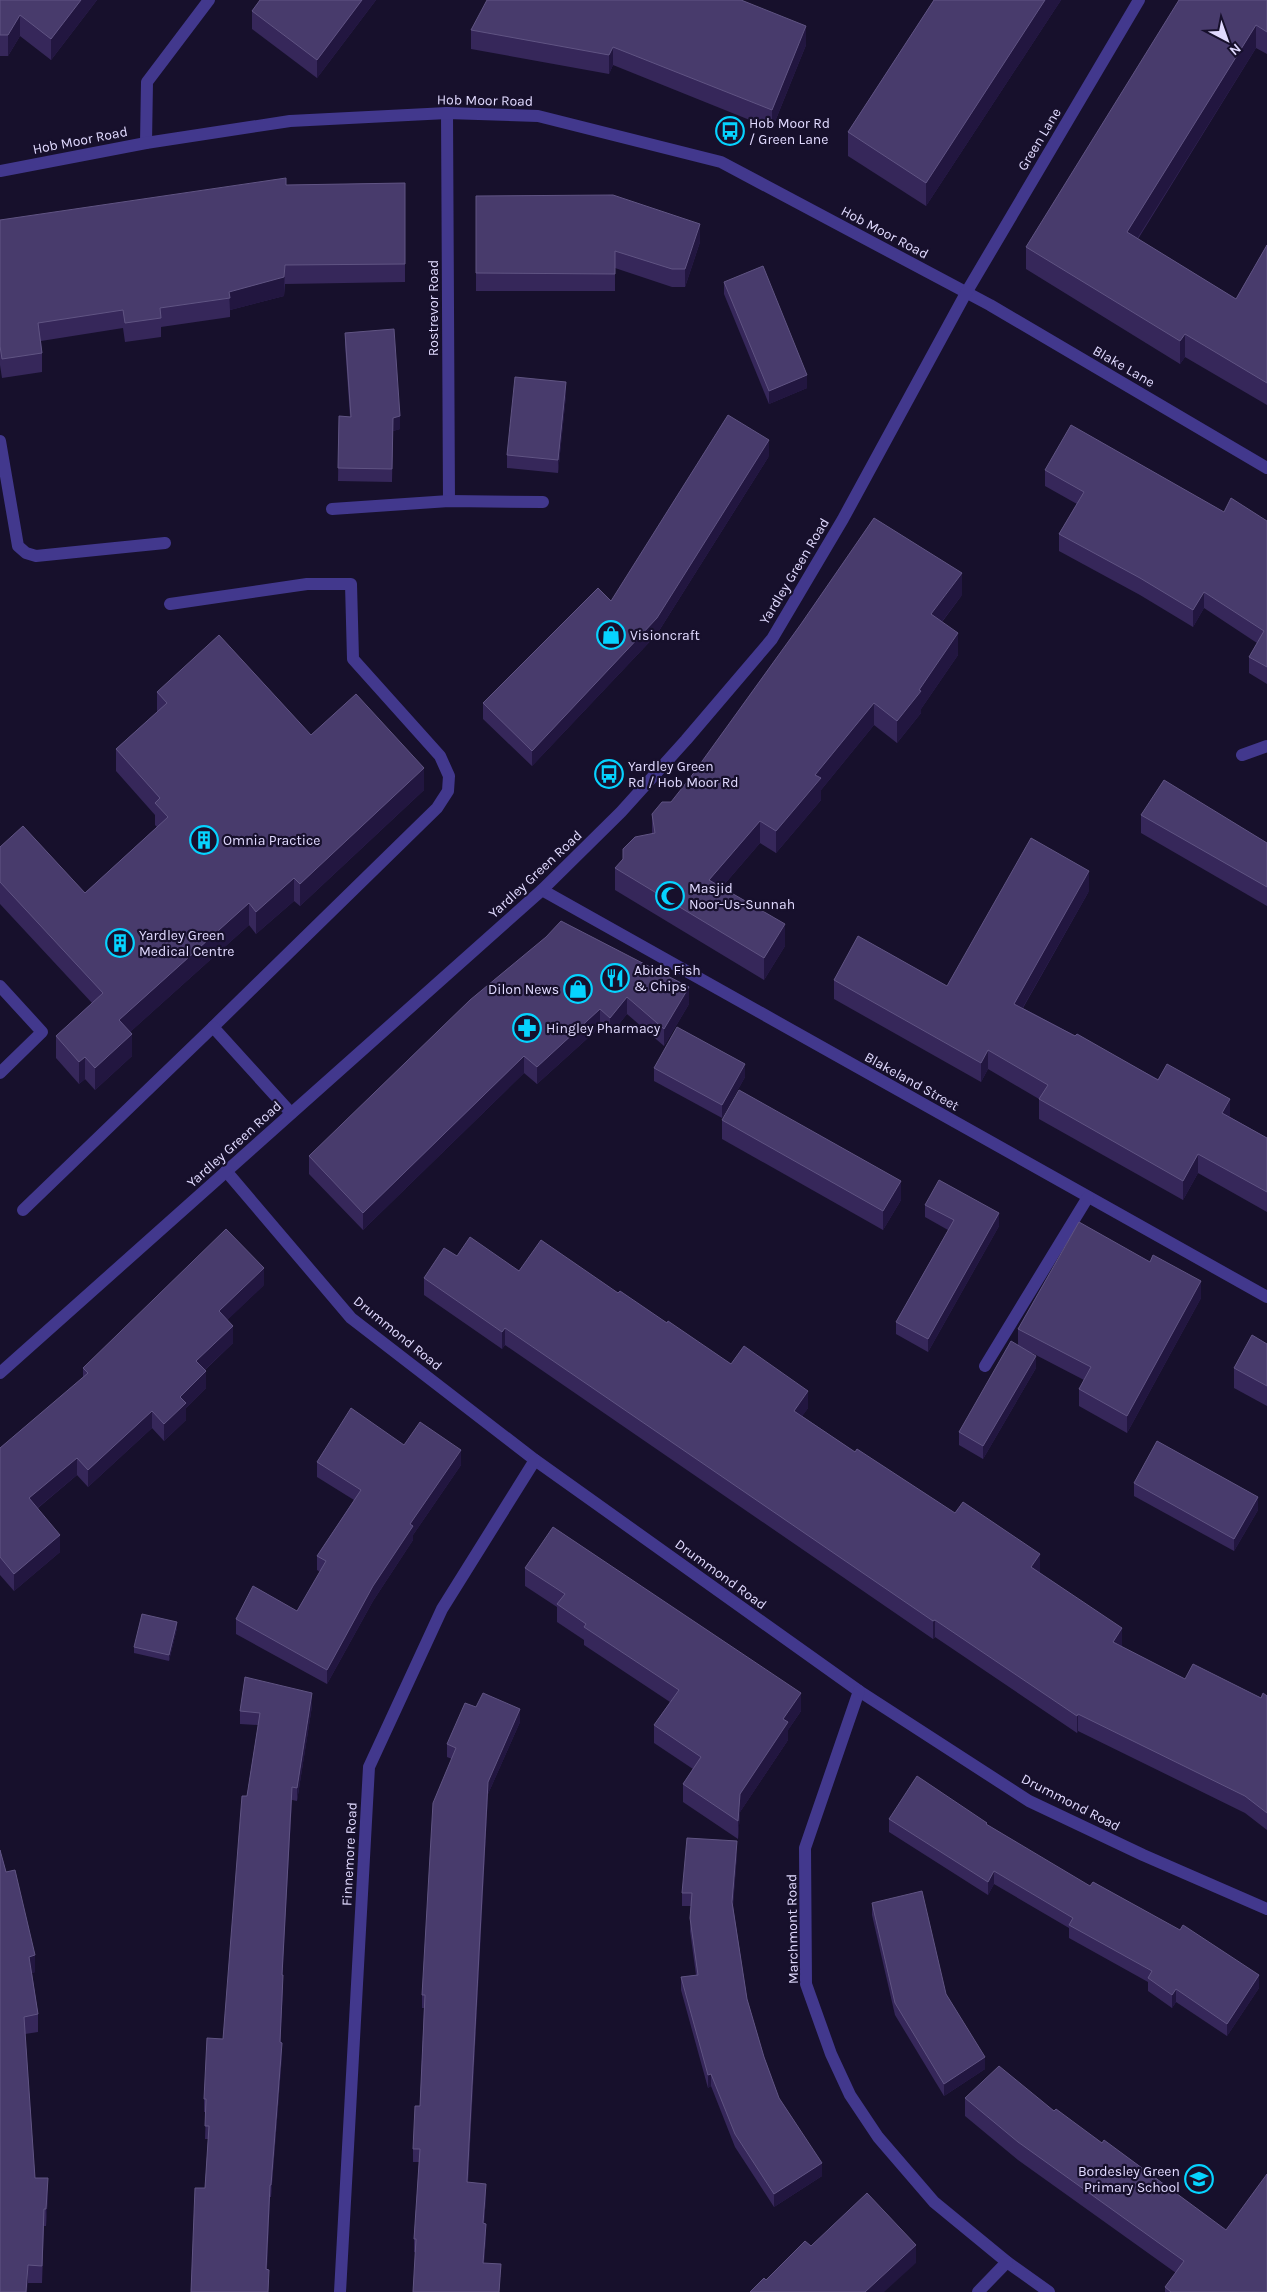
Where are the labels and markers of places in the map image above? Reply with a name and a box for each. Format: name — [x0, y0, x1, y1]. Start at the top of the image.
place label: Hob Moor Rd / Green Lane — [749, 115, 830, 148]
bus stop icon: Hob Moor Rd / Green Lane — [715, 116, 745, 146]
shop icon: Visioncraft — [596, 620, 626, 650]
place label: Visioncraft — [630, 627, 700, 644]
place label: Yardley Green Rd / Hob Moor Rd — [628, 758, 739, 791]
bus stop icon: Yardley Green Rd / Hob Moor Rd — [594, 759, 624, 789]
building icon: Omnia Practice — [189, 825, 219, 855]
place label: Omnia Practice — [223, 832, 320, 849]
place label: Masjid Noor-Us-Sunnah — [689, 880, 795, 913]
mosque icon: Masjid Noor-Us-Sunnah — [655, 881, 685, 911]
place label: Yardley Green Medical Centre — [139, 927, 234, 960]
building icon: Yardley Green Medical Centre — [105, 928, 135, 958]
place label: Abids Fish & Chips — [634, 962, 701, 995]
restaurant icon: Abids Fish & Chips — [600, 963, 630, 993]
shop icon: Dilon News — [563, 974, 593, 1004]
place label: Dilon News — [488, 981, 559, 998]
pharmacy icon: Hingley Pharmacy — [512, 1013, 542, 1043]
place label: Hingley Pharmacy — [546, 1020, 661, 1037]
place label: Bordesley Green Primary School — [1078, 2163, 1180, 2196]
school or university icon: Bordesley Green Primary School — [1184, 2164, 1214, 2194]

